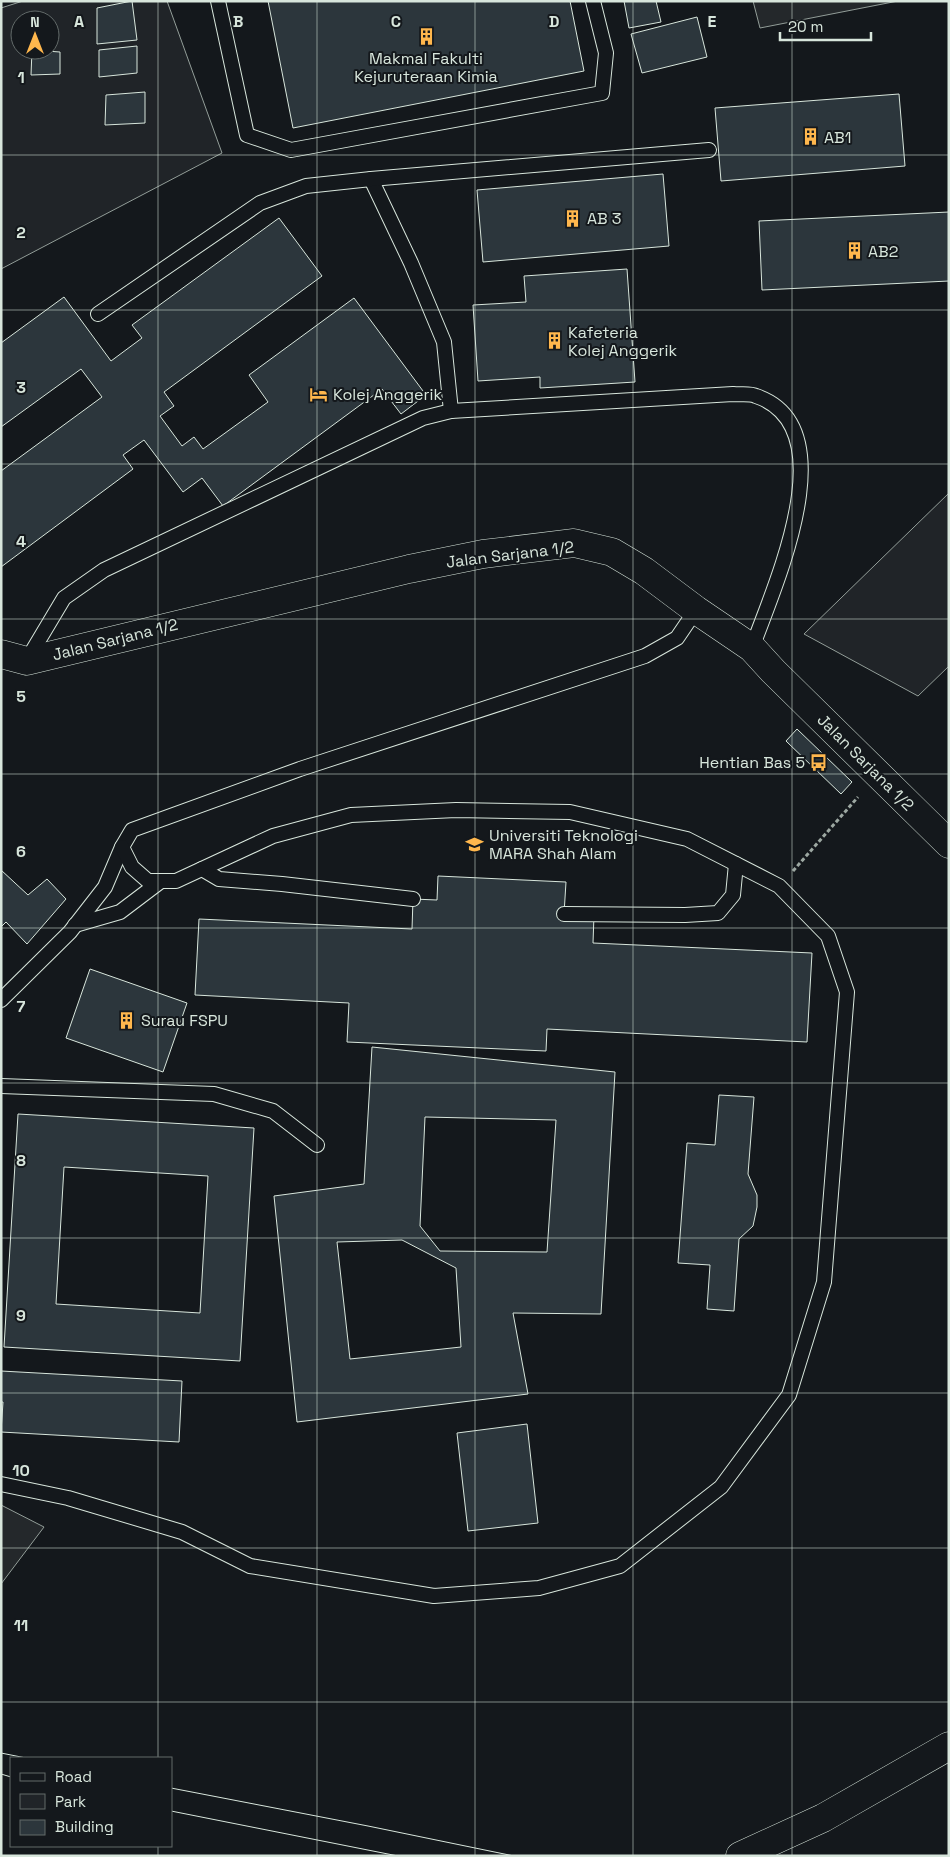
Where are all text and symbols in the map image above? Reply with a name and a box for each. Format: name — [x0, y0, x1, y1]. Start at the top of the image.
north arrow — [10, 10, 60, 60]
scale bar — [780, 10, 871, 42]
text: A — [74, 11, 84, 32]
text: B — [233, 11, 243, 32]
text: C — [391, 11, 401, 32]
text: D — [549, 11, 559, 32]
text: E — [708, 11, 717, 32]
text: N — [30, 13, 40, 31]
text: 20 m — [788, 17, 823, 36]
building icon: Makmal Fakulti Kejuruteraan Kimia — [416, 26, 436, 46]
place label: Makmal Fakulti Kejuruteraan Kimia — [354, 48, 498, 87]
text: 1 — [17, 67, 25, 88]
building icon: AB1 — [800, 127, 820, 147]
place label: AB1 — [824, 127, 851, 148]
building icon: AB 3 — [563, 208, 583, 228]
place label: AB 3 — [587, 208, 621, 229]
text: 2 — [16, 222, 26, 243]
building icon: AB2 — [844, 241, 864, 261]
place label: AB2 — [868, 241, 898, 262]
place label: Kafeteria Kolej Anggerik — [568, 322, 677, 361]
building icon: Kafeteria Kolej Anggerik — [544, 331, 564, 351]
text: 3 — [16, 377, 26, 398]
hotel icon: Kolej Anggerik — [309, 384, 329, 404]
place label: Kolej Anggerik — [333, 384, 442, 405]
text: 4 — [16, 531, 26, 552]
street label: Jalan Sarjana 1/2 — [445, 536, 575, 573]
street label: Jalan Sarjana 1/2 — [50, 614, 180, 665]
text: 5 — [16, 686, 26, 707]
street label: Jalan Sarjana 1/2 — [813, 709, 919, 815]
place label: Hentian Bas 5 — [699, 752, 805, 773]
bus stop icon: Hentian Bas 5 — [809, 752, 829, 772]
place label: Universiti Teknologi MARA Shah Alam — [489, 825, 638, 864]
school or university icon: Universiti Teknologi MARA Shah Alam — [465, 834, 485, 854]
text: 6 — [16, 841, 26, 862]
text: 7 — [17, 996, 26, 1017]
building icon: Surau FSPU — [117, 1010, 137, 1030]
place label: Surau FSPU — [141, 1010, 228, 1031]
text: 8 — [16, 1150, 26, 1171]
text: 9 — [16, 1305, 26, 1326]
text: 10 — [12, 1460, 30, 1481]
text: 11 — [14, 1615, 28, 1636]
legend — [10, 1757, 172, 1847]
text: Road — [55, 1767, 92, 1786]
text: Park — [55, 1792, 86, 1811]
text: Building — [55, 1817, 114, 1836]

